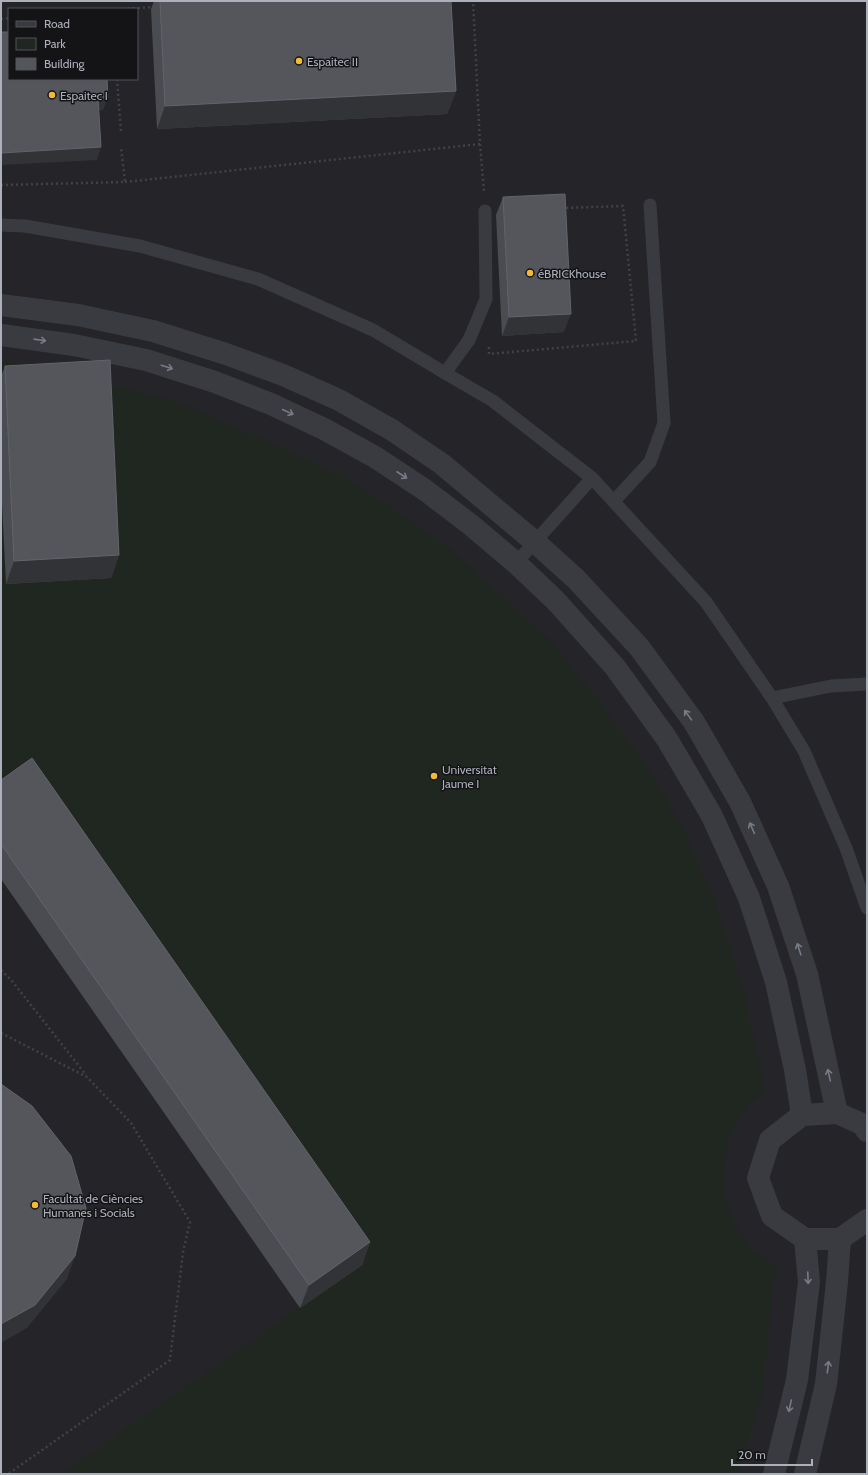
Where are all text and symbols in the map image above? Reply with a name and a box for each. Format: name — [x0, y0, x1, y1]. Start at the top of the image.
legend — [8, 8, 138, 80]
text: Road — [44, 16, 70, 31]
text: Park — [44, 36, 66, 51]
place label: Espaitec II — [307, 54, 358, 69]
text: Building — [44, 56, 86, 71]
marker: Espaitec II — [294, 56, 304, 66]
place label: Espaitec I — [60, 88, 108, 103]
marker: Espaitec I — [47, 90, 57, 100]
place label: éBRICKhouse — [538, 266, 606, 281]
marker: éBRICKhouse — [525, 268, 535, 278]
one-way arrow — [33, 336, 46, 344]
one-way arrow — [160, 364, 173, 371]
one-way arrow — [282, 409, 294, 416]
one-way arrow — [396, 471, 407, 479]
one-way arrow — [684, 709, 693, 720]
place label: Universitat Jaume I — [441, 762, 497, 791]
marker: Universitat Jaume I — [429, 771, 439, 781]
one-way arrow — [748, 822, 755, 834]
one-way arrow — [795, 943, 802, 956]
one-way arrow — [824, 1069, 832, 1082]
place label: Facultat de Ciències Humanes i Socials — [43, 1191, 143, 1220]
marker: Facultat de Ciències Humanes i Socials — [30, 1200, 40, 1210]
one-way arrow — [804, 1271, 812, 1284]
one-way arrow — [824, 1361, 831, 1374]
one-way arrow — [786, 1399, 794, 1412]
scale bar — [732, 1441, 812, 1467]
text: 20 m — [738, 1447, 766, 1462]

